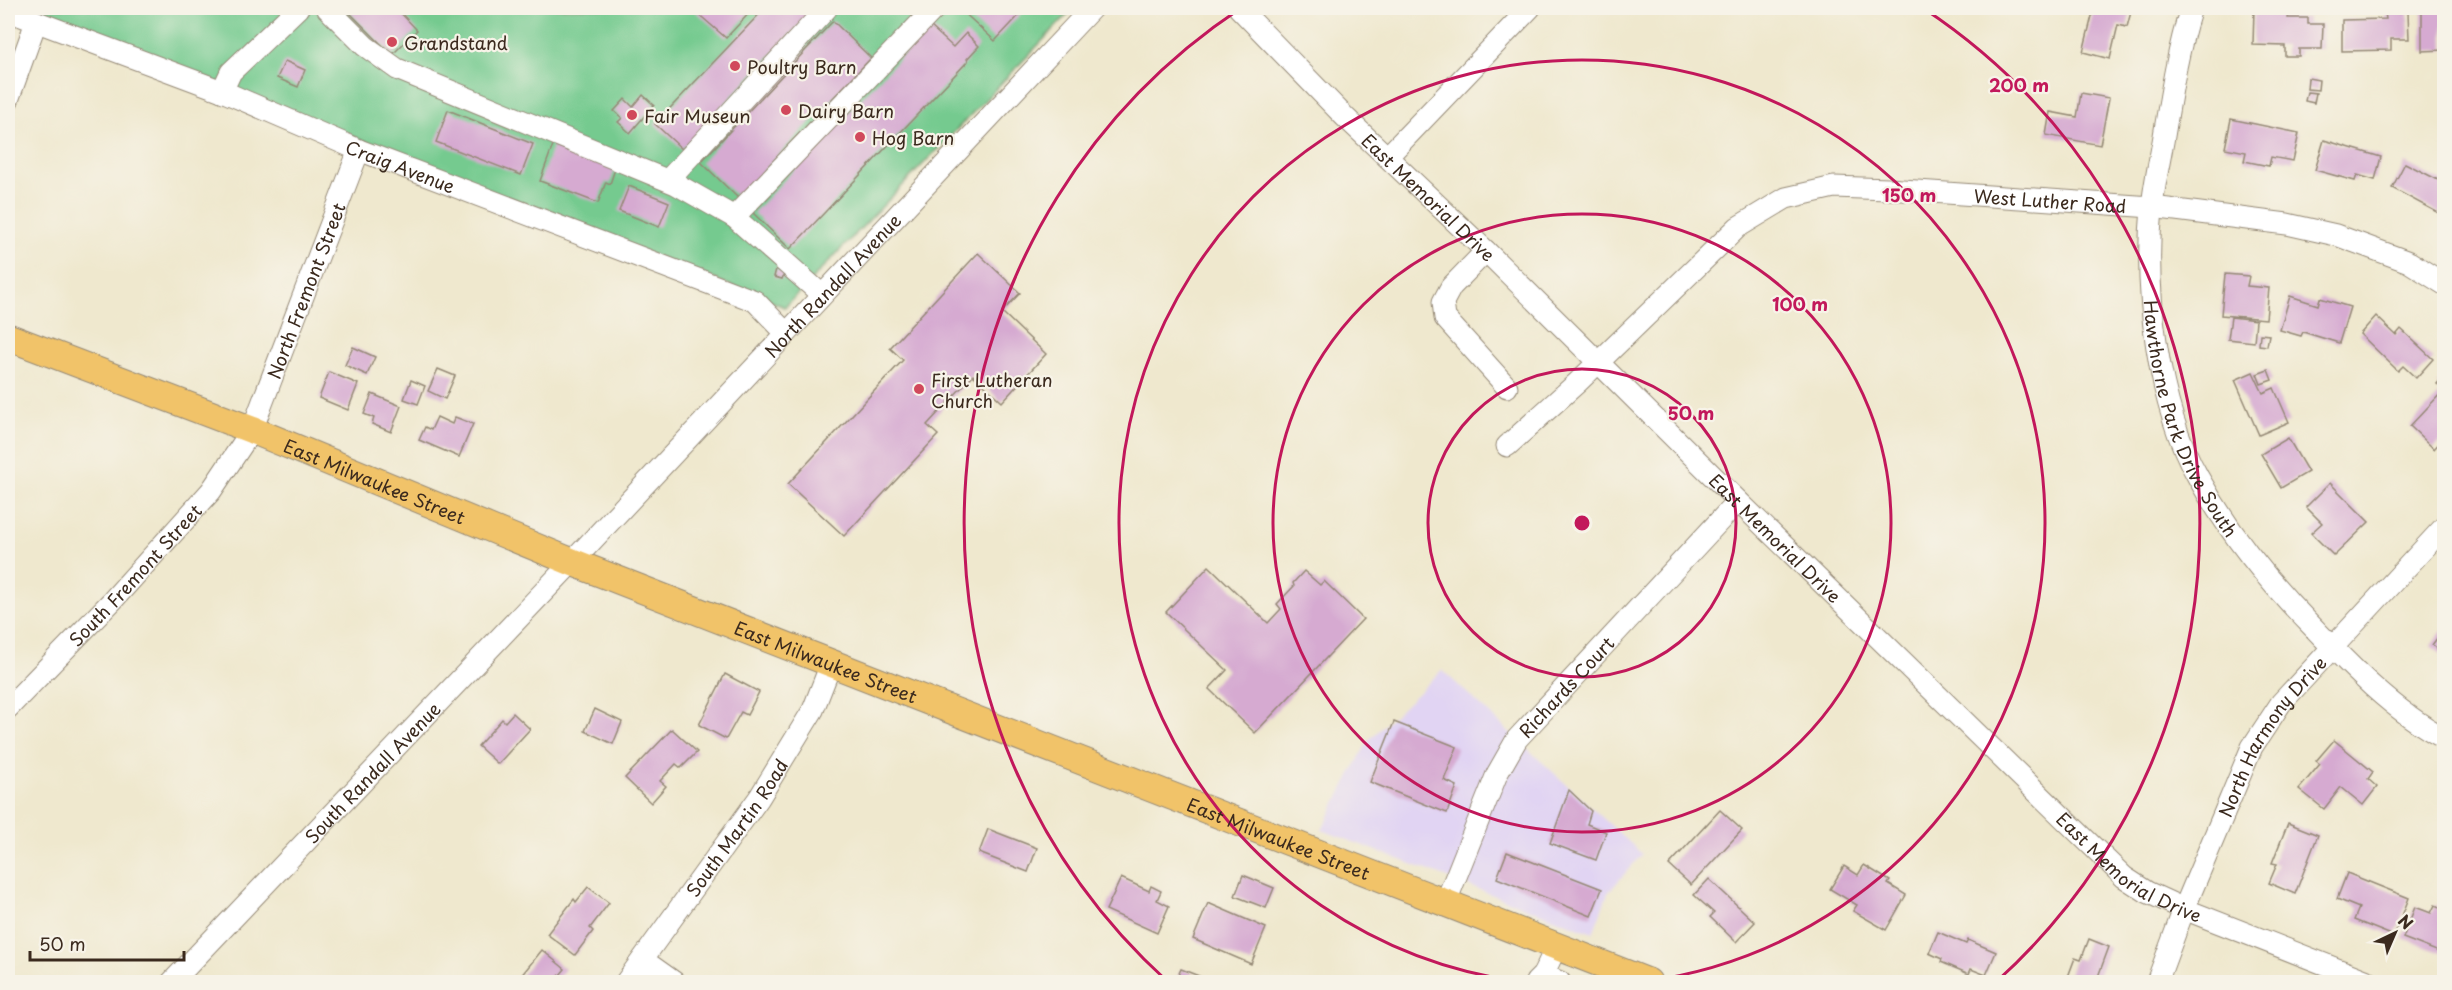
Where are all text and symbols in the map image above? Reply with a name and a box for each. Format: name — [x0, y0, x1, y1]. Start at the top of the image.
place label: Grandstand — [404, 29, 508, 56]
marker: Grandstand — [385, 35, 399, 49]
place label: Poultry Barn — [747, 53, 857, 80]
marker: Poultry Barn — [728, 59, 742, 73]
text: 200 m — [1989, 71, 2049, 98]
place label: Dairy Barn — [798, 97, 894, 124]
place label: Fair Museun — [644, 102, 751, 129]
marker: Dairy Barn — [779, 103, 793, 117]
marker: Fair Museun — [625, 108, 639, 122]
place label: Hog Barn — [872, 124, 954, 151]
street label: East Memorial Drive — [1356, 127, 1502, 267]
marker: Hog Barn — [853, 130, 867, 144]
street label: Craig Avenue — [342, 132, 459, 199]
text: 150 m — [1882, 181, 1936, 208]
street label: West Luther Road — [1973, 181, 2127, 219]
street label: North Fremont Street — [259, 199, 351, 383]
street label: North Randall Avenue — [758, 207, 907, 363]
text: 100 m — [1772, 290, 1828, 317]
street label: Hawthorne Park Drive South — [2138, 299, 2245, 542]
place label: First Lutheran Church — [931, 366, 1053, 414]
marker: First Lutheran Church — [912, 382, 926, 396]
text: 50 m — [1668, 399, 1714, 426]
street label: East Milwaukee Street — [280, 431, 470, 530]
street label: East Memorial Drive — [1704, 467, 1848, 608]
street label: South Fremont Street — [62, 497, 207, 652]
centre of rings — [1572, 513, 1592, 533]
street label: East Milwaukee Street — [731, 613, 921, 709]
street label: Richards Court — [1512, 630, 1620, 743]
street label: North Harmony Drive — [2211, 649, 2332, 821]
street label: South Randall Avenue — [298, 695, 446, 849]
street label: South Martin Road — [679, 753, 794, 902]
street label: East Milwaukee Street — [1183, 790, 1374, 886]
street label: East Memorial Drive — [2051, 805, 2206, 928]
north arrow — [2365, 903, 2425, 963]
text: N — [2393, 908, 2419, 935]
scale bar — [30, 924, 184, 962]
text: 50 m — [39, 930, 86, 957]

